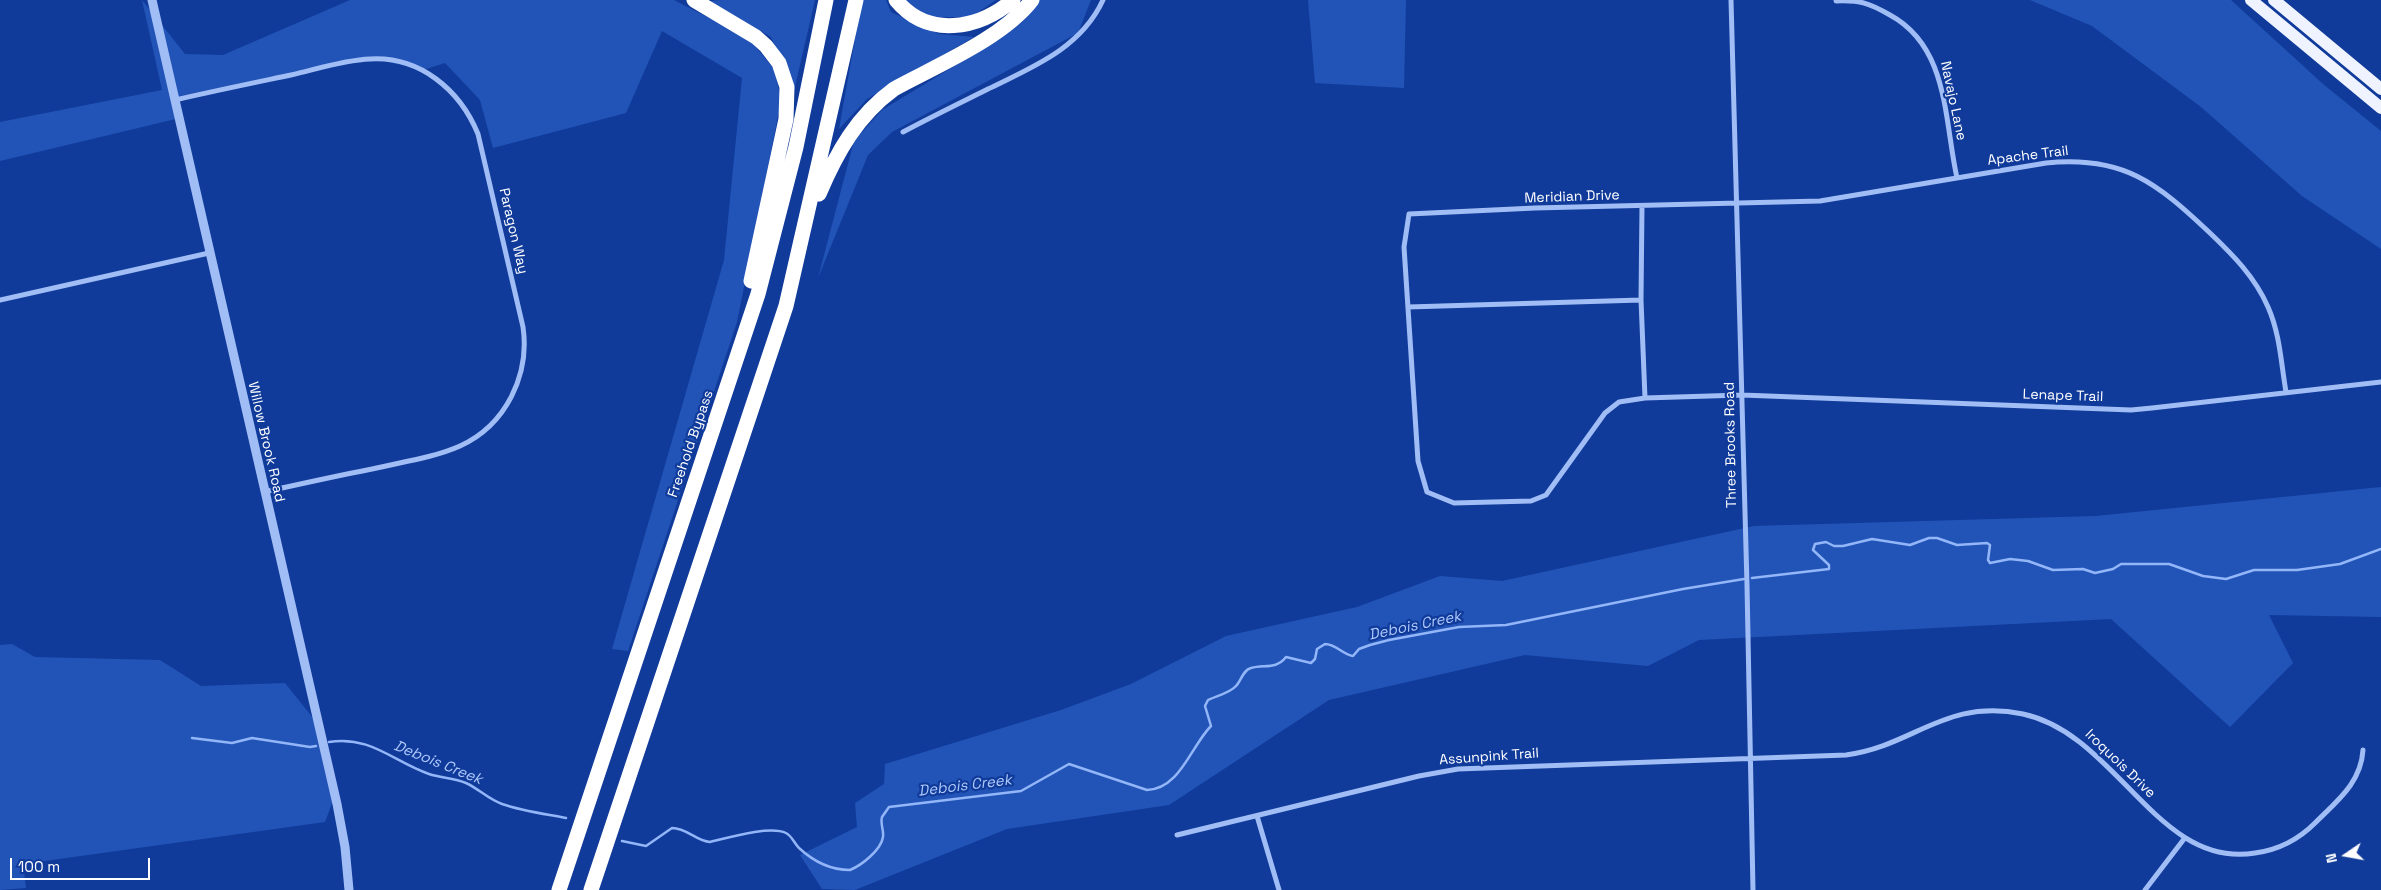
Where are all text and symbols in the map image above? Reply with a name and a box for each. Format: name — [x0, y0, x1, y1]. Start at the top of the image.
street label: Navajo Lane — [1936, 60, 1970, 142]
street label: Apache Trail — [1986, 143, 2070, 169]
street label: Paragon Way — [495, 186, 531, 276]
street label: Meridian Drive — [1524, 187, 1620, 207]
street label: Willow Brook Road — [244, 380, 288, 504]
street label: Three Brooks Road — [1721, 382, 1741, 508]
street label: Lenape Trail — [2022, 386, 2104, 406]
street label: Freehold Bypass — [665, 388, 717, 500]
water label: Debois Creek — [1367, 607, 1463, 645]
street label: Iroquois Drive — [2081, 726, 2159, 802]
water label: Debois Creek — [391, 737, 485, 789]
street label: Assunpink Trail — [1439, 745, 1539, 769]
water label: Debois Creek — [917, 771, 1013, 801]
north arrow — [2321, 830, 2371, 880]
scale bar — [12, 848, 152, 880]
text: N — [2322, 852, 2341, 865]
text: 100 m — [18, 857, 60, 876]

